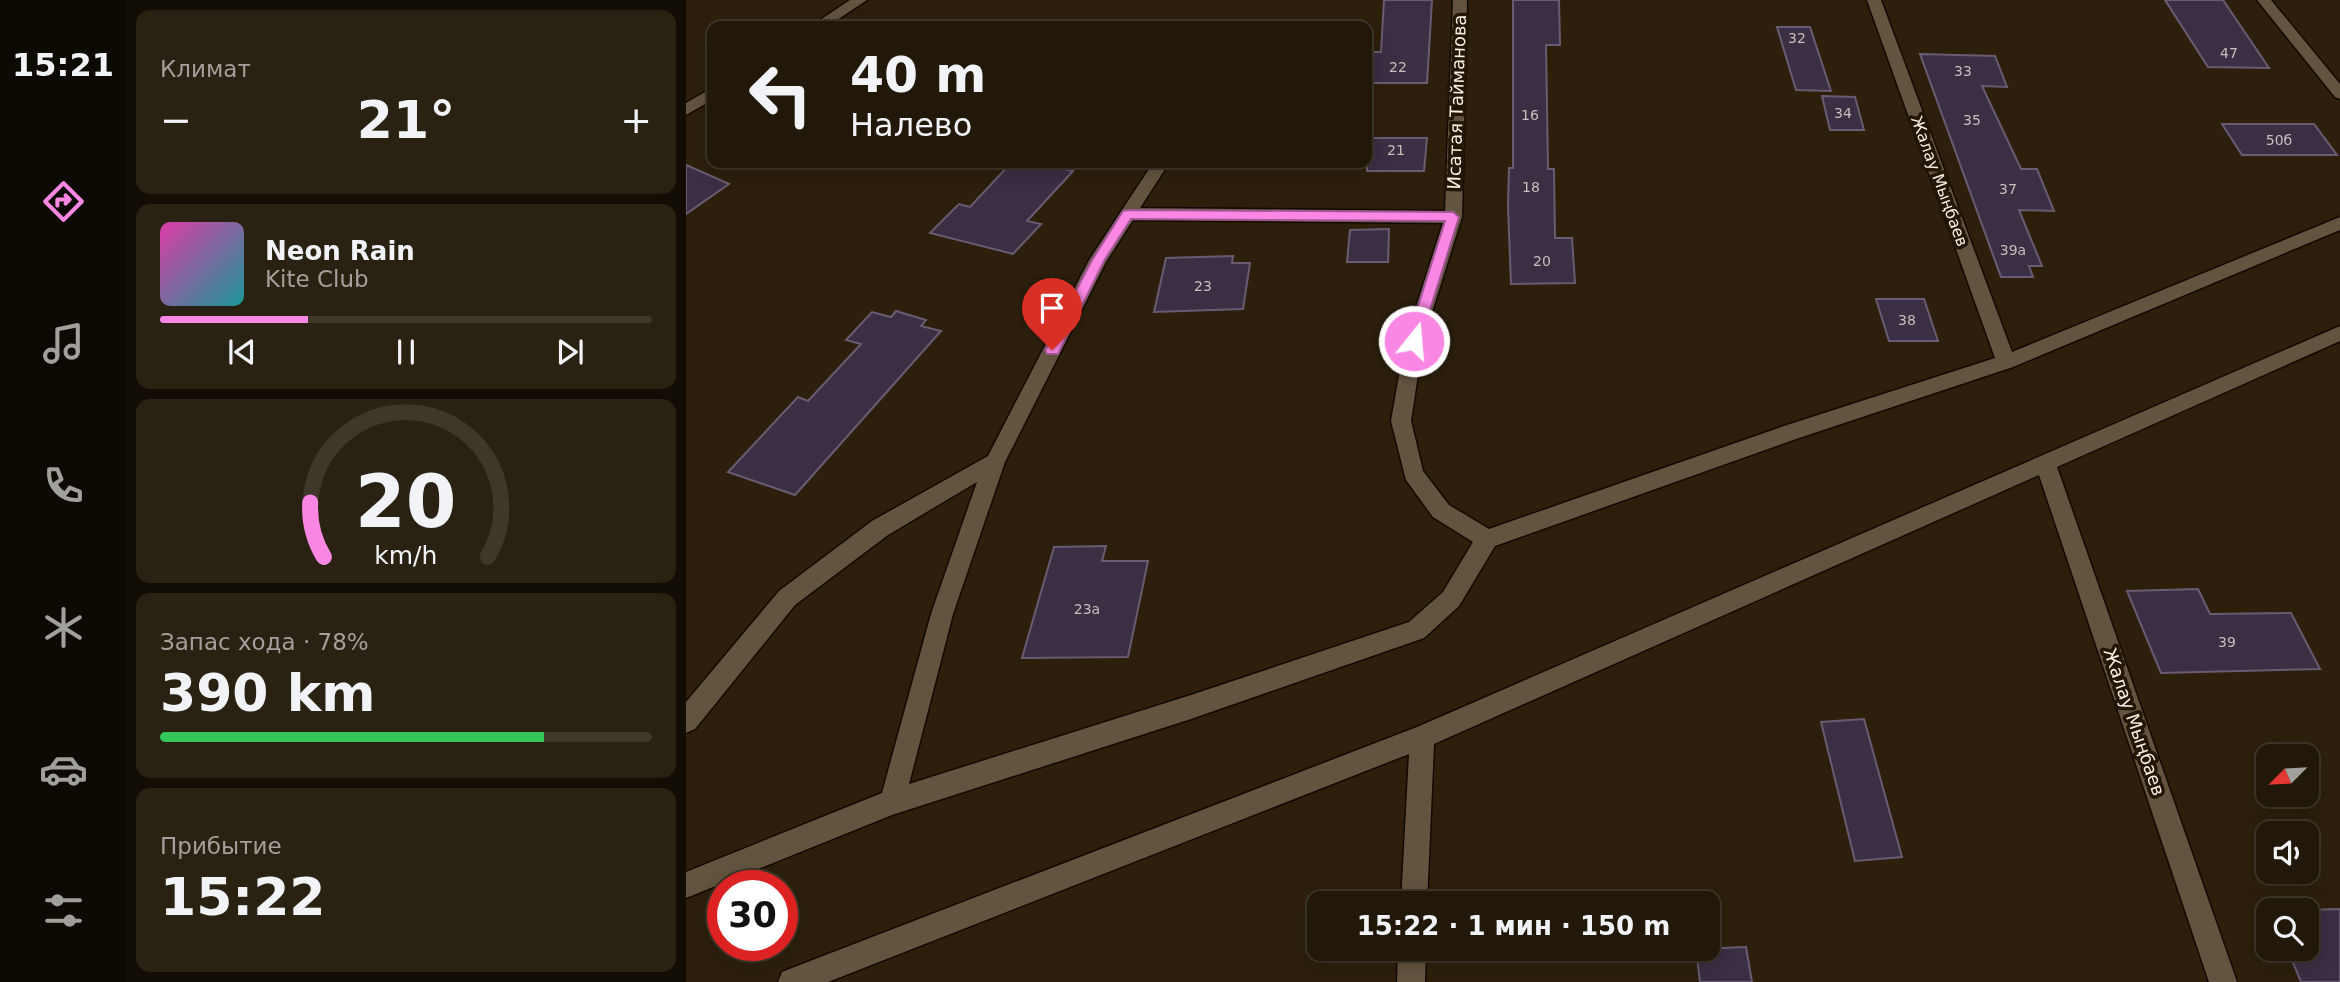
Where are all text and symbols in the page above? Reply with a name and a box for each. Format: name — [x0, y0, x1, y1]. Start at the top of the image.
street label: Исатая Тайманова — [1443, 14, 1470, 190]
house number: 32 — [1788, 30, 1806, 46]
house number: 47 — [2220, 45, 2238, 61]
text: 15:21 — [12, 46, 114, 84]
text: 40 m — [850, 47, 986, 104]
icon: left — [735, 49, 826, 140]
text: Климат — [160, 56, 251, 82]
house number: 22 — [1389, 59, 1407, 75]
house number: 33 — [1954, 63, 1972, 79]
text: 21° — [357, 90, 455, 150]
text: − — [160, 98, 192, 142]
text: + — [620, 98, 652, 142]
house number: 34 — [1834, 105, 1852, 121]
text: Налево — [850, 106, 972, 144]
house number: 16 — [1521, 107, 1539, 123]
house number: 35 — [1963, 112, 1981, 128]
street label: Жалау Мыңбаев — [1907, 113, 1972, 249]
house number: 50б — [2266, 132, 2292, 148]
house number: 21 — [1387, 142, 1405, 158]
icon: directions — [39, 177, 88, 226]
house number: 18 — [1522, 179, 1540, 195]
house number: 37 — [1999, 181, 2017, 197]
text: Neon Rain — [265, 236, 415, 266]
house number: 39а — [2000, 242, 2026, 258]
house number: 20 — [1533, 253, 1551, 269]
text: Kite Club — [265, 266, 369, 292]
pin — [1022, 278, 1082, 350]
house number: 23 — [1194, 278, 1212, 294]
icon: arrive — [1033, 289, 1071, 327]
position arrow — [1377, 304, 1451, 378]
house number: 38 — [1898, 312, 1916, 328]
icon: music — [39, 319, 88, 368]
icon: previous — [223, 333, 261, 371]
icon: pause — [387, 333, 425, 371]
icon: next — [551, 333, 589, 371]
text: 20 — [355, 459, 457, 544]
icon: phone — [39, 461, 88, 510]
text: km/h — [374, 541, 438, 570]
house number: 23а — [1074, 601, 1100, 617]
icon: climate — [39, 603, 88, 652]
text: Запас хода · 78% — [160, 629, 369, 655]
house number: 39 — [2218, 634, 2236, 650]
street label: Жалау Мыңбаев — [2099, 645, 2170, 798]
text: 390 km — [160, 663, 375, 723]
north arrow — [2256, 744, 2319, 807]
map controls — [2256, 744, 2319, 961]
icon: car — [39, 745, 88, 794]
button: sound — [2256, 821, 2319, 884]
text: Прибытие — [160, 833, 282, 859]
text: 15:22 — [160, 867, 326, 927]
speed limit sign: 30 — [707, 870, 798, 961]
icon: filters — [39, 886, 88, 935]
button: search — [2256, 898, 2319, 961]
text: 15:22 · 1 мин · 150 m — [1357, 911, 1670, 941]

